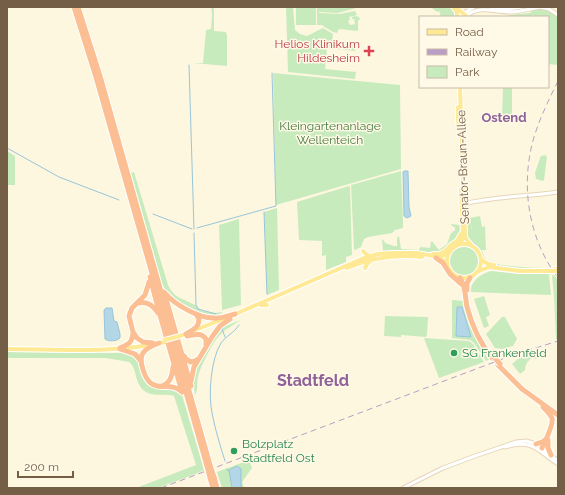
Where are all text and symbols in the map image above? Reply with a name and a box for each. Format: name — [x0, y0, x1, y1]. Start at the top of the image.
legend — [419, 16, 549, 88]
text: Road — [455, 25, 484, 39]
place label: Helios Klinikum Hildesheim — [275, 37, 360, 65]
marker: Helios Klinikum Hildesheim — [363, 45, 375, 57]
text: Railway — [455, 45, 498, 59]
text: Park — [455, 65, 480, 79]
street label: Senator-Braun-Allee — [454, 110, 472, 224]
district label: Ostend — [481, 110, 527, 125]
park label: Kleingartenanlage Wellenteich — [279, 119, 381, 147]
place label: SG Frankenfeld — [462, 346, 547, 360]
marker: SG Frankenfeld — [449, 348, 459, 358]
district label: Stadtfeld — [277, 371, 349, 390]
place label: Bolzplatz Stadtfeld Ost — [242, 437, 315, 465]
marker: Bolzplatz Stadtfeld Ost — [229, 446, 239, 456]
scale bar — [18, 453, 73, 479]
text: 200 m — [24, 460, 59, 474]

